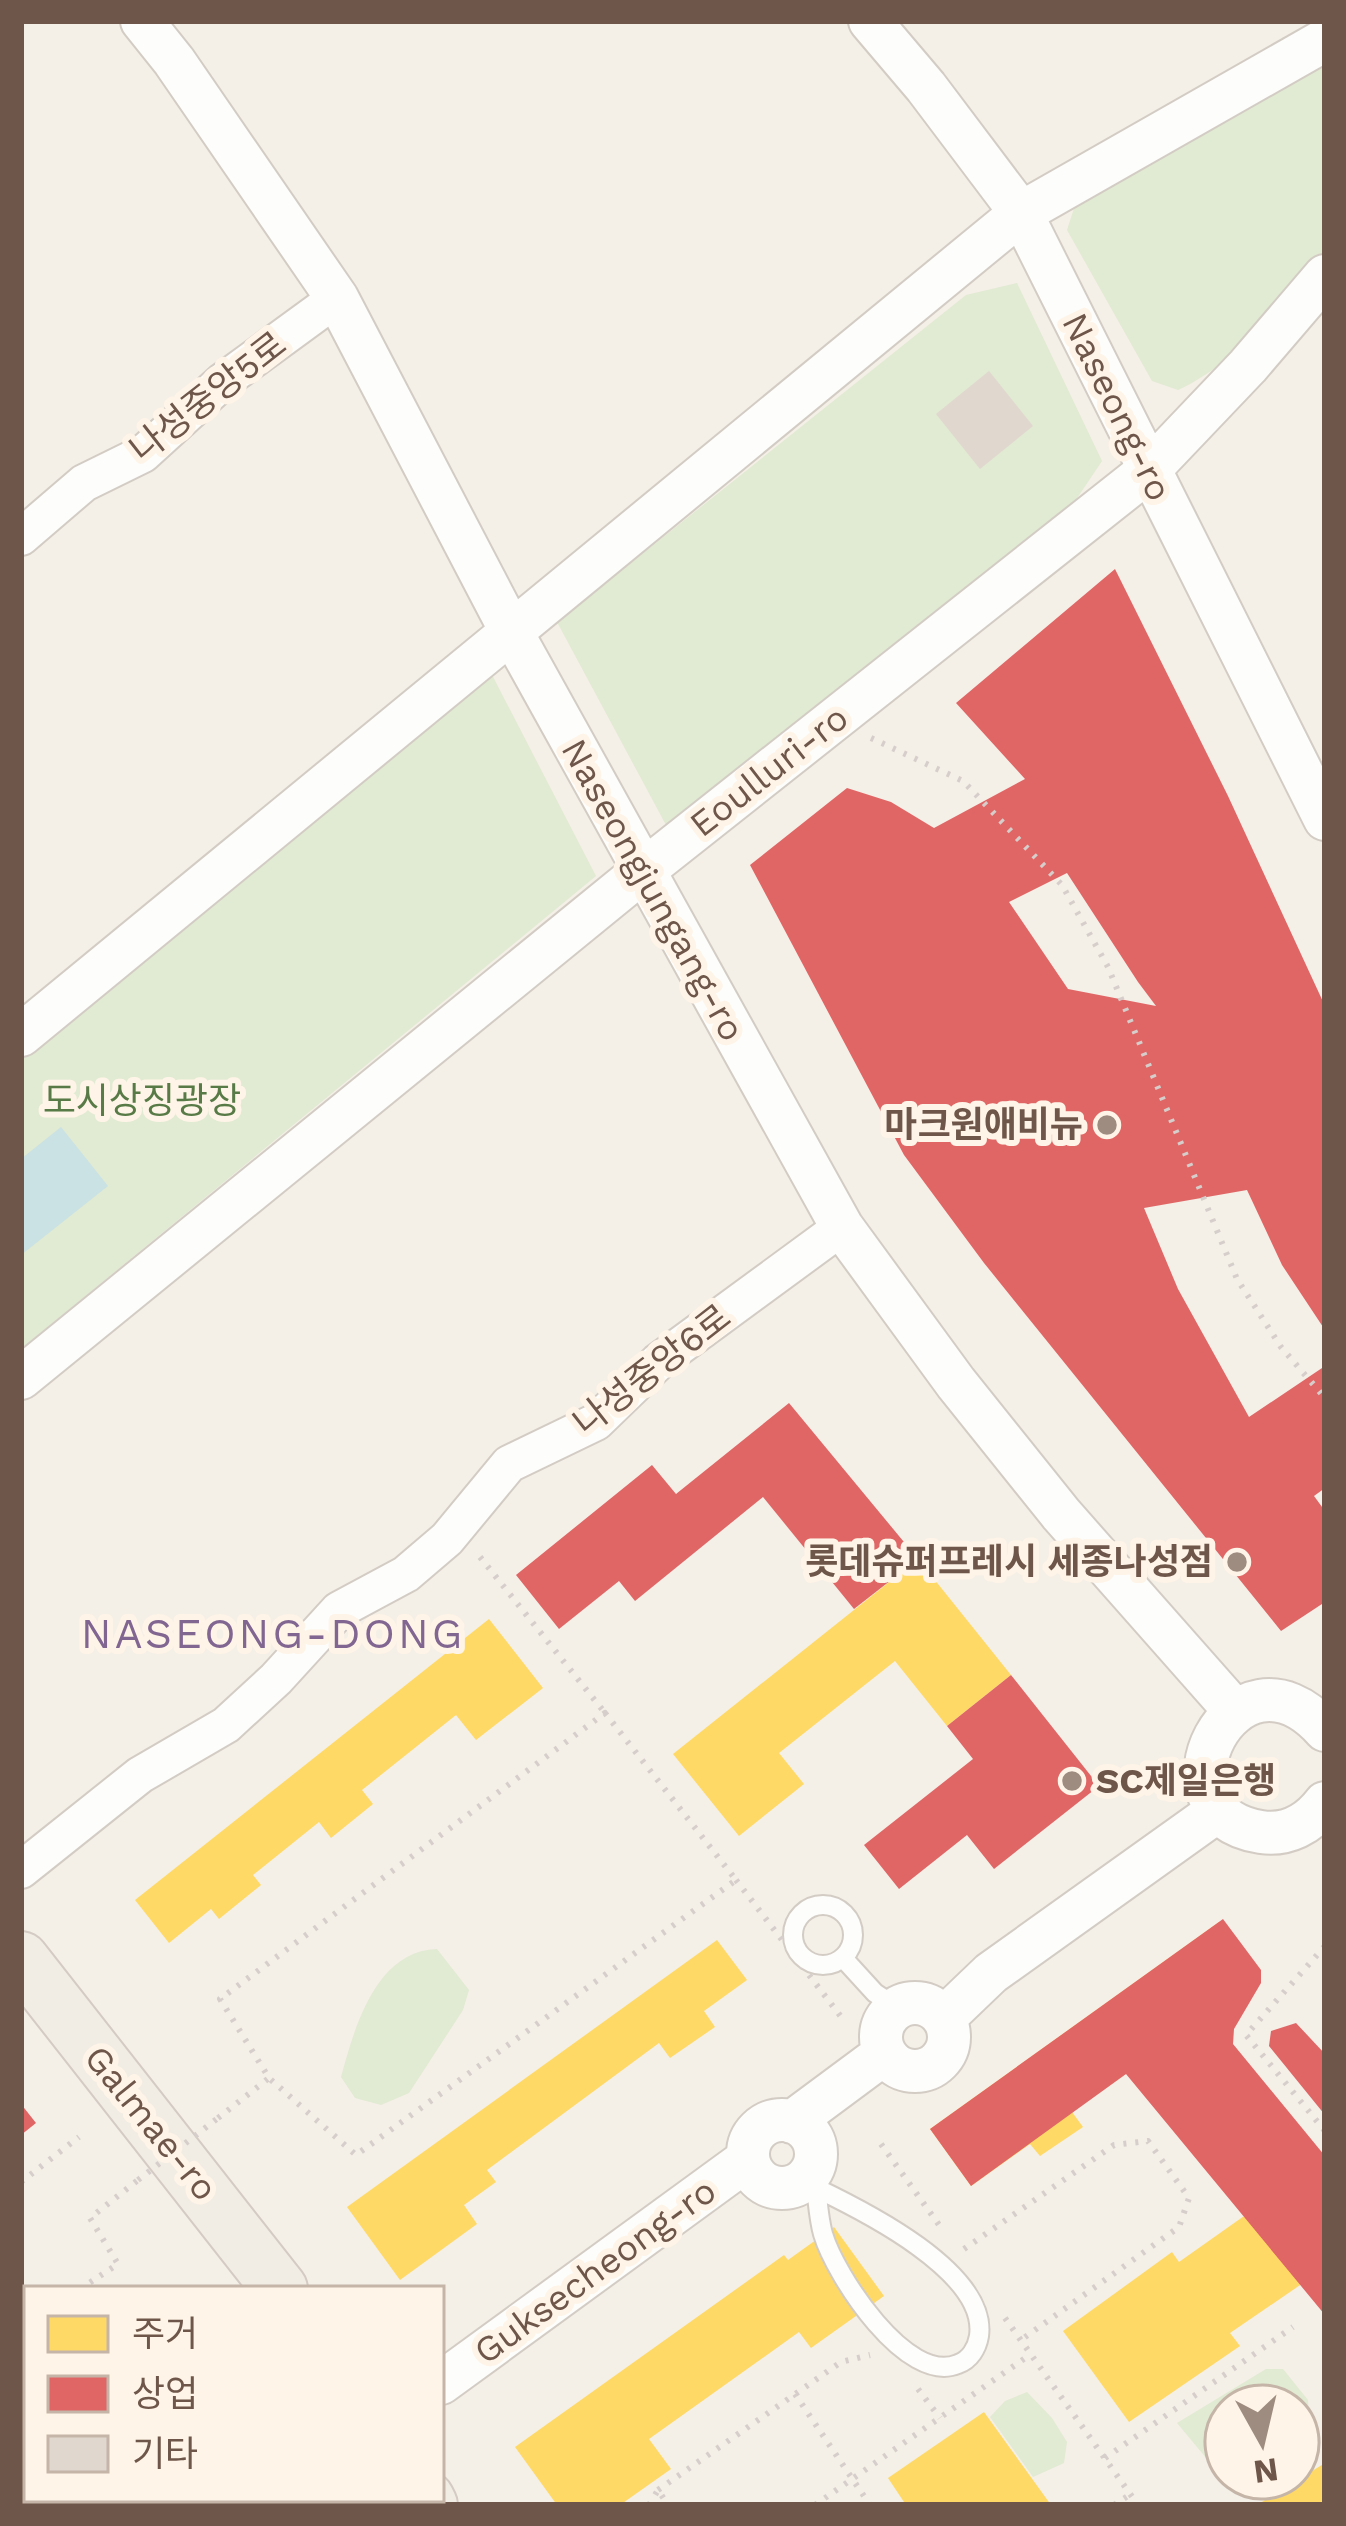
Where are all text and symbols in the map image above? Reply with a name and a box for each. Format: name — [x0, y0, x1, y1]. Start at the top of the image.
street label: Naseong-ro — [1054, 306, 1180, 508]
street label: 나성중앙5로 — [122, 323, 294, 471]
street label: Eoulluri-ro — [682, 696, 856, 846]
street label: Naseongjungang-ro — [553, 732, 753, 1048]
park label: 도시상징광장 — [43, 1080, 241, 1122]
place label: 마크원애비뉴 — [884, 1104, 1083, 1146]
marker: 마크원애비뉴 — [1094, 1112, 1120, 1138]
street label: 나성중앙6로 — [565, 1296, 739, 1444]
place label: 롯데슈퍼프레시 세종나성점 — [805, 1541, 1213, 1583]
marker: 롯데슈퍼프레시 세종나성점 — [1224, 1549, 1250, 1575]
district label: NASEONG-DONG — [81, 1609, 465, 1658]
place label: SC제일은행 — [1096, 1760, 1276, 1802]
marker: SC제일은행 — [1059, 1768, 1085, 1794]
street label: Galmae-ro — [76, 2037, 226, 2209]
street label: Guksecheong-ro — [466, 2169, 724, 2373]
legend — [24, 2286, 444, 2502]
text: 주거 — [132, 2313, 198, 2355]
text: 상업 — [132, 2373, 198, 2415]
north arrow — [1202, 2382, 1322, 2502]
text: 기타 — [132, 2433, 198, 2475]
text: N — [1251, 2450, 1281, 2492]

